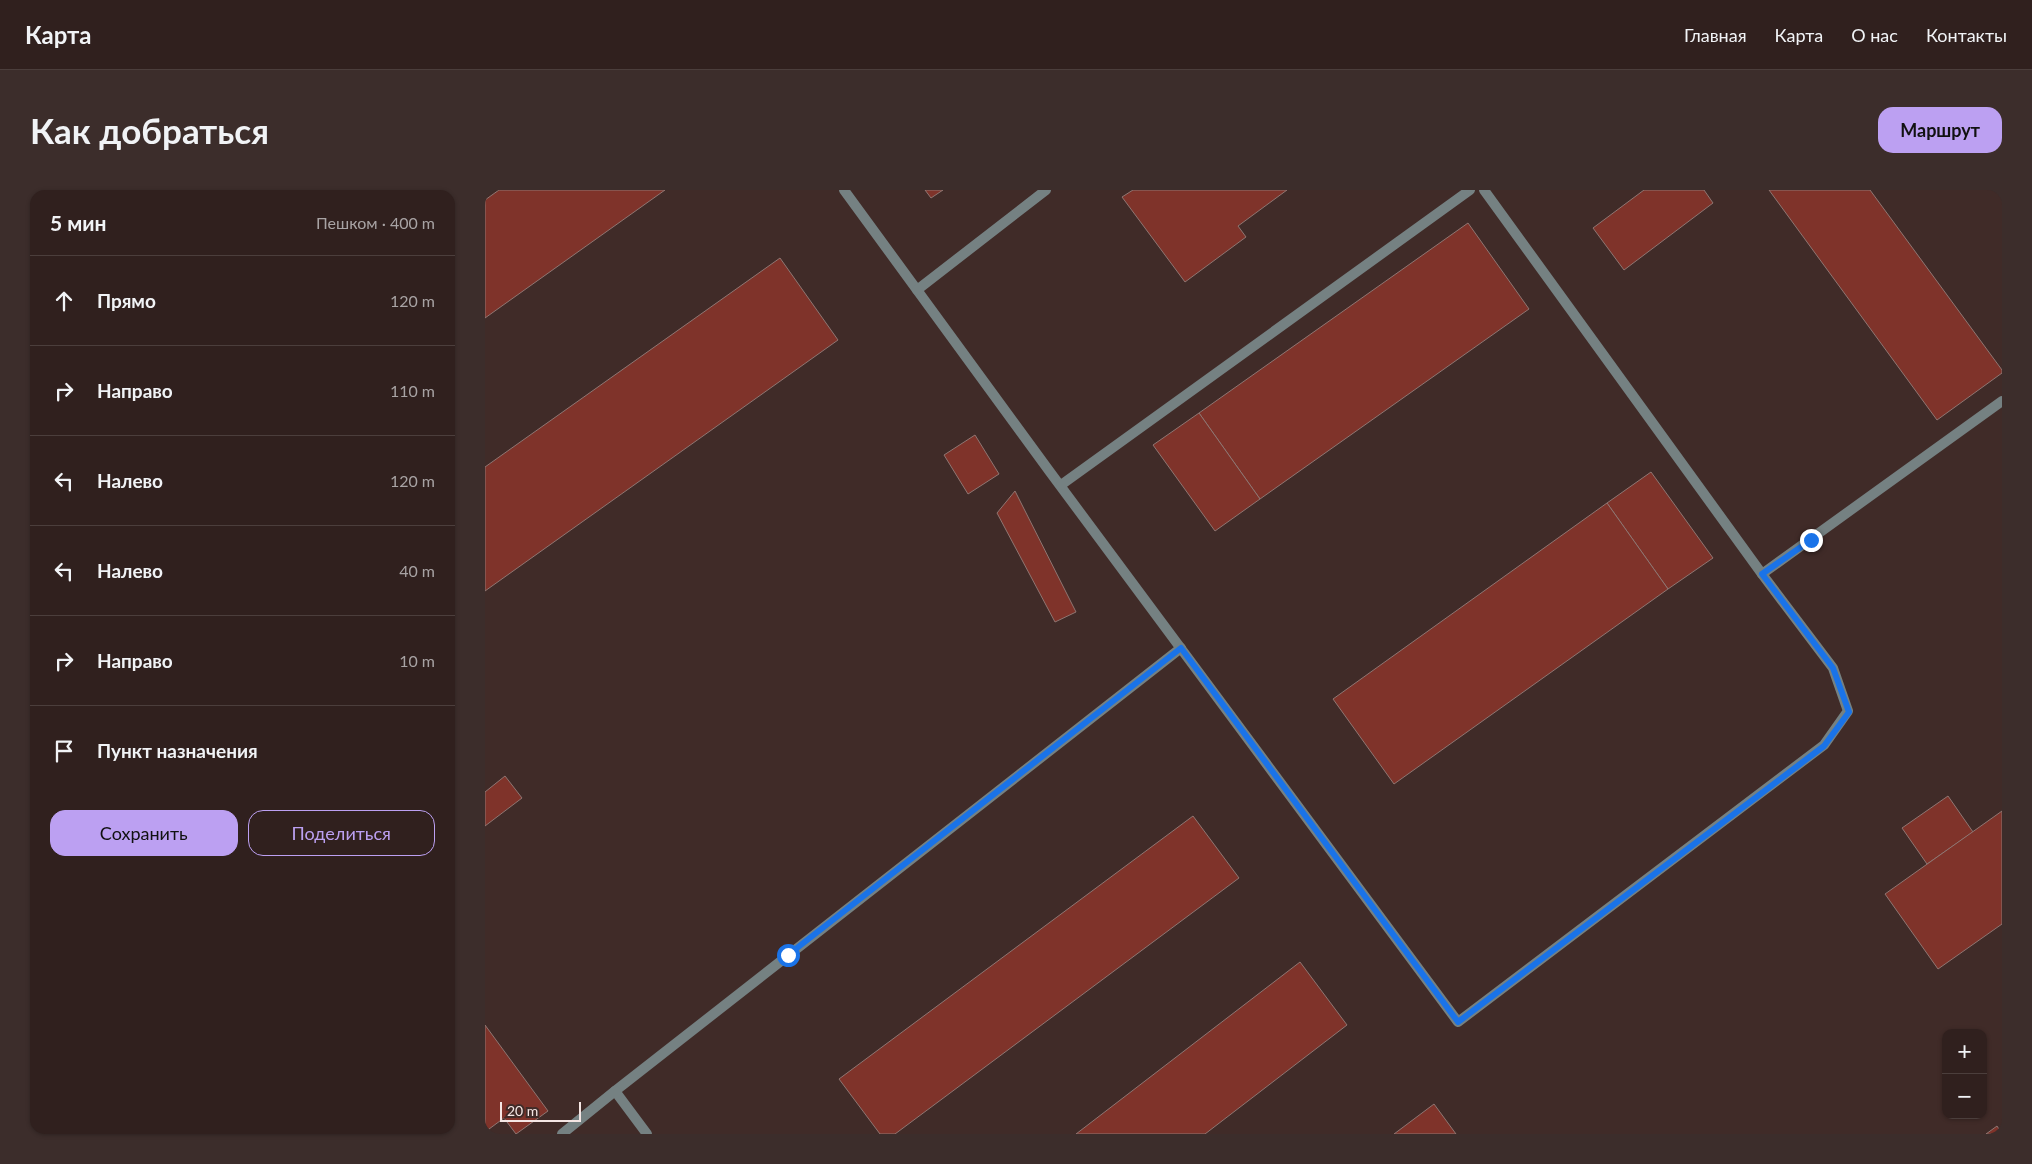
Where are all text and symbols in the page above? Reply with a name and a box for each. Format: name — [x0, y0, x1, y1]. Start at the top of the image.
text: Карта — [25, 20, 92, 49]
text: Главная — [1684, 24, 1747, 46]
text: Карта — [1775, 24, 1823, 46]
text: О нас — [1851, 24, 1898, 46]
text: Контакты — [1926, 24, 2007, 46]
button: Маршрут — [1878, 107, 2002, 153]
text: Как добраться — [30, 109, 269, 151]
text: 5 мин — [50, 210, 107, 235]
text: Пешком · 400 m — [316, 213, 435, 232]
icon: ahead — [50, 287, 78, 315]
text: Прямо — [97, 289, 156, 312]
text: 120 m — [390, 291, 435, 310]
icon: right — [50, 377, 78, 405]
text: Направо — [97, 379, 173, 402]
text: 110 m — [390, 381, 435, 400]
icon: left — [50, 467, 78, 495]
text: Налево — [97, 469, 163, 492]
text: 120 m — [390, 471, 435, 490]
route end — [1800, 529, 1823, 552]
icon: left — [50, 557, 78, 585]
text: Налево — [97, 559, 163, 582]
text: 40 m — [399, 561, 435, 580]
icon: right — [50, 647, 78, 675]
text: Направо — [97, 649, 173, 672]
text: 10 m — [399, 651, 435, 670]
icon: arrive — [50, 737, 78, 765]
text: Пункт назначения — [97, 739, 258, 762]
button: Сохранить — [50, 810, 238, 856]
button: Поделиться — [248, 810, 435, 856]
route start — [777, 944, 800, 967]
map controls — [1942, 1029, 1987, 1119]
button: + — [1942, 1029, 1987, 1074]
button: − — [1942, 1074, 1987, 1119]
scale bar — [500, 1099, 581, 1122]
text: 20 m — [507, 1102, 538, 1119]

